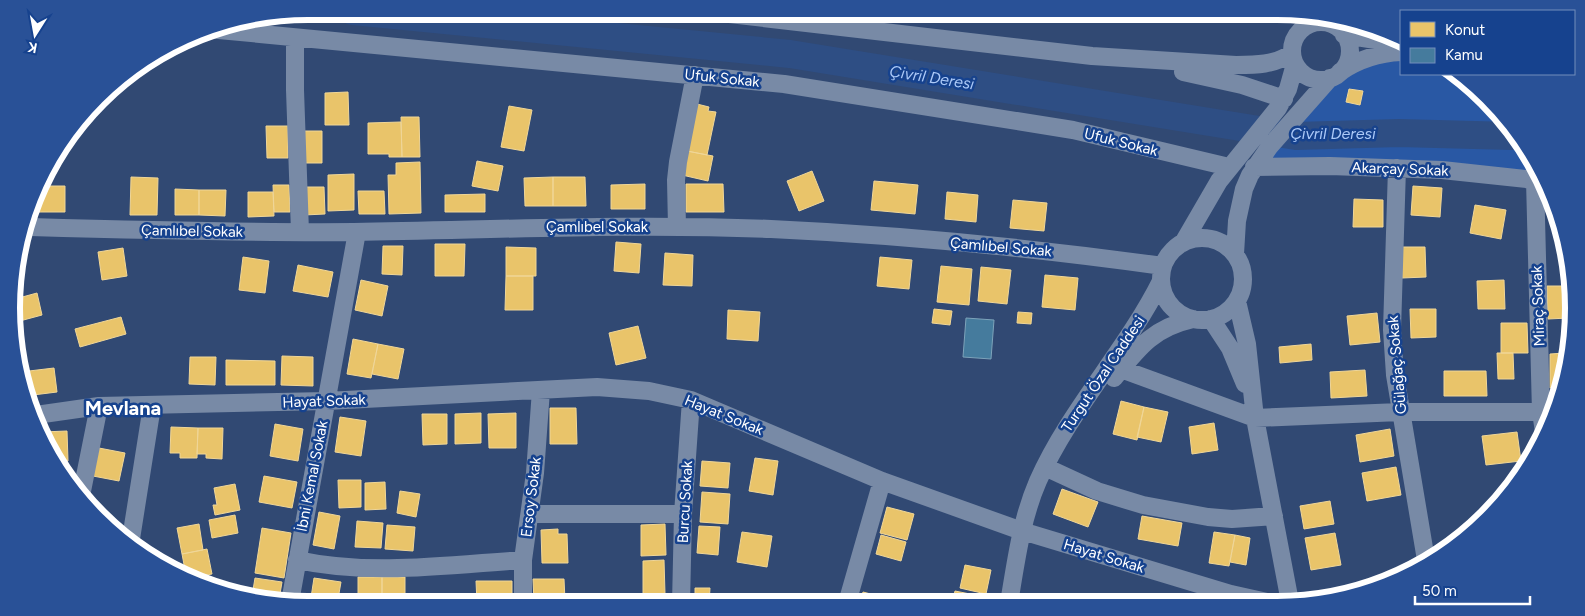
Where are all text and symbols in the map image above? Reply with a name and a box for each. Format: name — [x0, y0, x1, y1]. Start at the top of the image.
north arrow — [10, 10, 60, 60]
legend — [1400, 10, 1575, 75]
text: Konut — [1445, 21, 1485, 39]
text: K — [26, 38, 39, 57]
text: Kamu — [1445, 46, 1483, 64]
water label: Çivril Deresi — [888, 61, 976, 94]
street label: Ufuk Sokak — [684, 65, 761, 91]
street label: Ufuk Sokak — [1082, 124, 1160, 160]
water label: Çivril Deresi — [1290, 124, 1376, 143]
street label: Akarçay Sokak — [1351, 158, 1450, 180]
street label: Çamlıbel Sokak — [546, 218, 649, 236]
street label: Çamlıbel Sokak — [141, 221, 244, 241]
street label: Çamlıbel Sokak — [949, 234, 1053, 260]
street label: Miraç Sokak — [1528, 265, 1548, 347]
street label: Turgut Özal Caddesi — [1058, 313, 1148, 435]
street label: Gülağaç Sokak — [1384, 314, 1410, 415]
street label: Hayat Sokak — [282, 391, 367, 411]
street label: Hayat Sokak — [682, 391, 767, 439]
district label: Mevlana — [85, 396, 161, 420]
street label: İbni Kemal Sokak — [292, 418, 332, 533]
street label: Ersoy Sokak — [517, 455, 545, 538]
street label: Burcu Sokak — [674, 459, 696, 544]
street label: Hayat Sokak — [1061, 535, 1147, 577]
scale bar — [1415, 574, 1530, 606]
text: 50 m — [1422, 582, 1457, 600]

